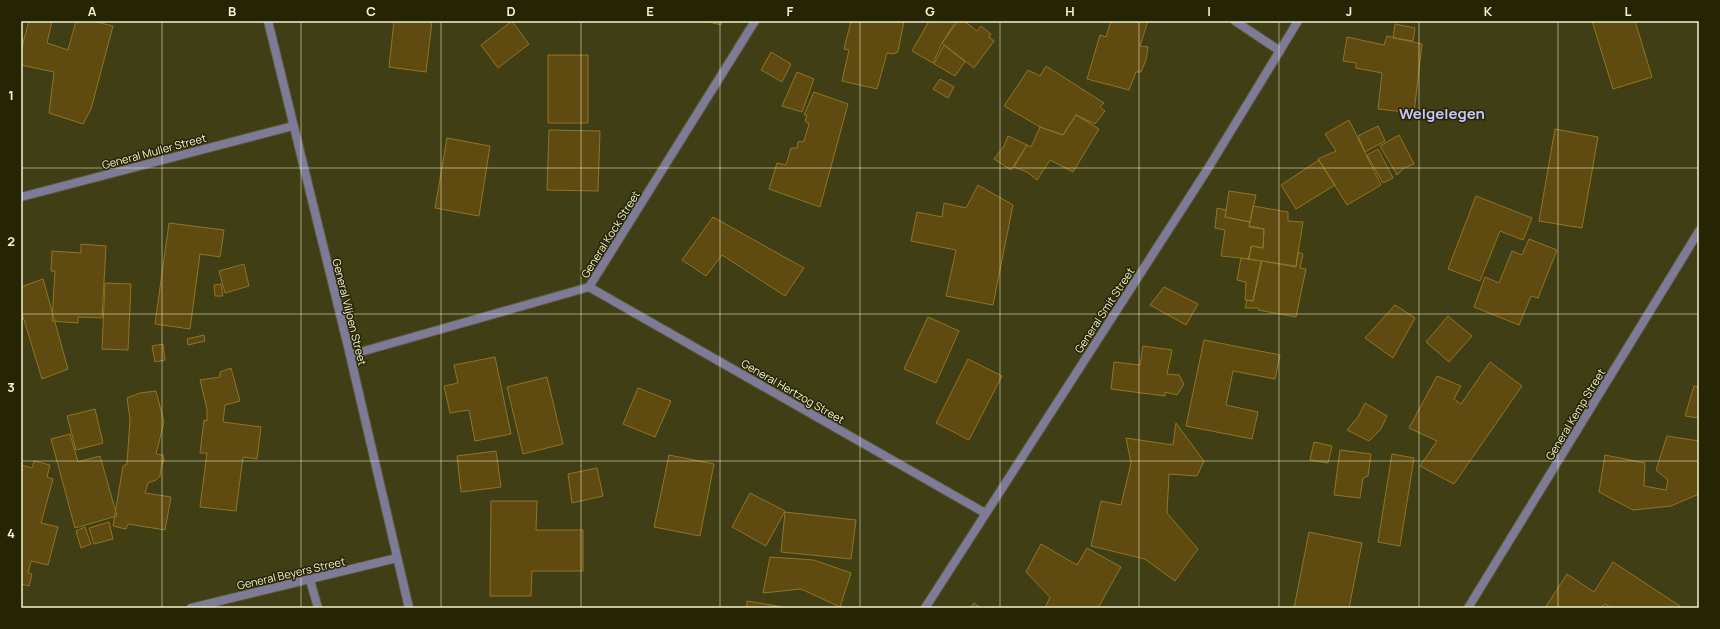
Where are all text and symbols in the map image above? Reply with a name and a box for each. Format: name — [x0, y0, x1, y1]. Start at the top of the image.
text: A — [88, 2, 97, 20]
text: B — [228, 2, 236, 20]
text: C — [366, 2, 376, 20]
text: D — [506, 2, 516, 20]
text: E — [646, 2, 654, 20]
text: F — [787, 2, 794, 20]
text: G — [925, 2, 935, 20]
text: H — [1065, 2, 1075, 20]
text: I — [1207, 2, 1211, 20]
text: J — [1346, 2, 1352, 20]
text: K — [1484, 2, 1493, 20]
text: L — [1625, 2, 1632, 20]
text: 1 — [8, 86, 14, 104]
district label: Welgelegen — [1399, 103, 1485, 124]
street label: General Muller Street — [100, 130, 208, 172]
street label: General Kock Street — [577, 188, 643, 280]
text: 2 — [7, 232, 15, 250]
street label: General Viljoen Street — [329, 257, 371, 367]
street label: General Smit Street — [1071, 264, 1137, 356]
street label: General Hertzog Street — [739, 355, 847, 427]
street label: General Kemp Street — [1542, 365, 1608, 463]
text: 3 — [7, 378, 15, 396]
text: 4 — [7, 524, 15, 542]
street label: General Beyers Street — [235, 553, 347, 593]

